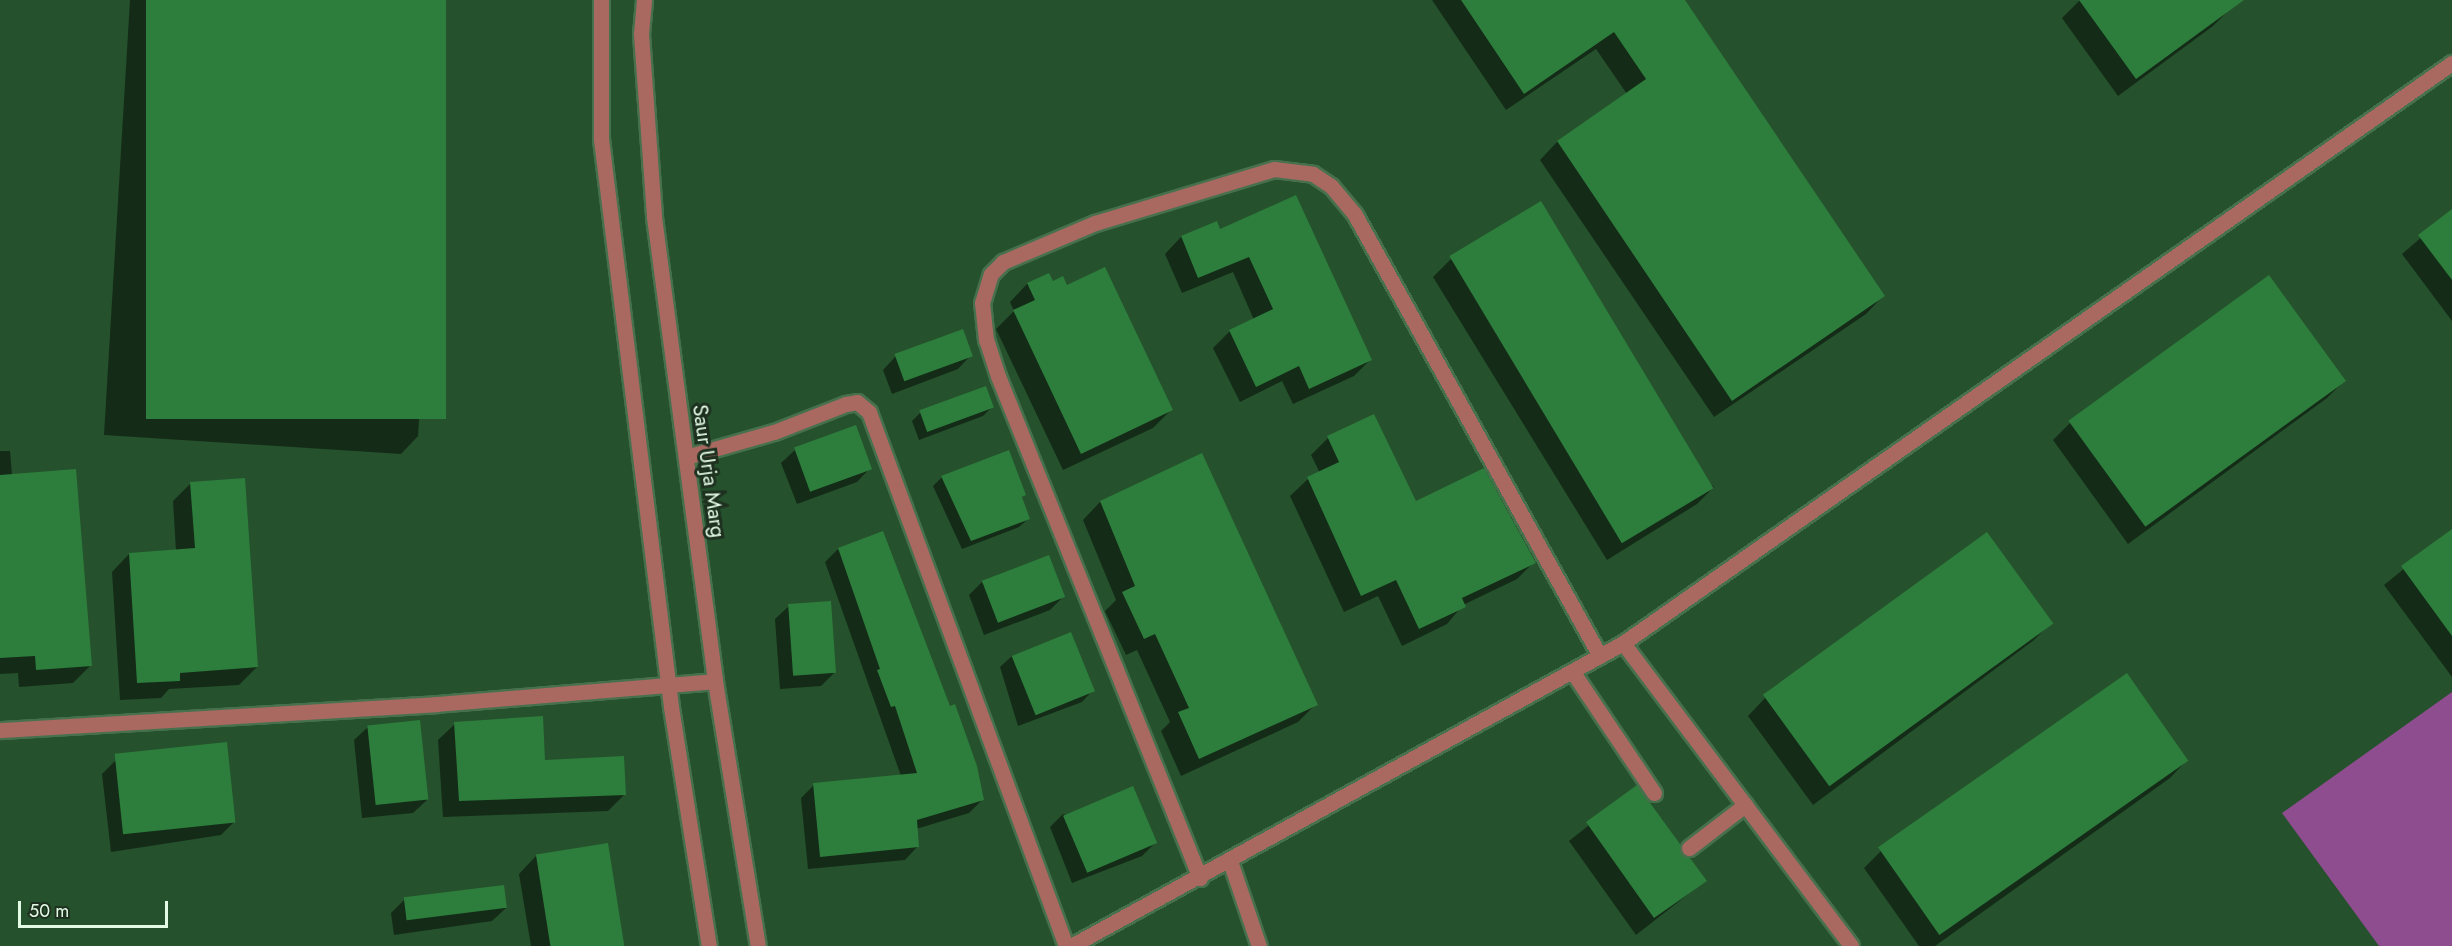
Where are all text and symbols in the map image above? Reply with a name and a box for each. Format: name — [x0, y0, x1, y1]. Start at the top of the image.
street label: Saur Urja Marg — [687, 403, 731, 539]
scale bar — [21, 889, 171, 927]
text: 50 m — [29, 898, 69, 924]

